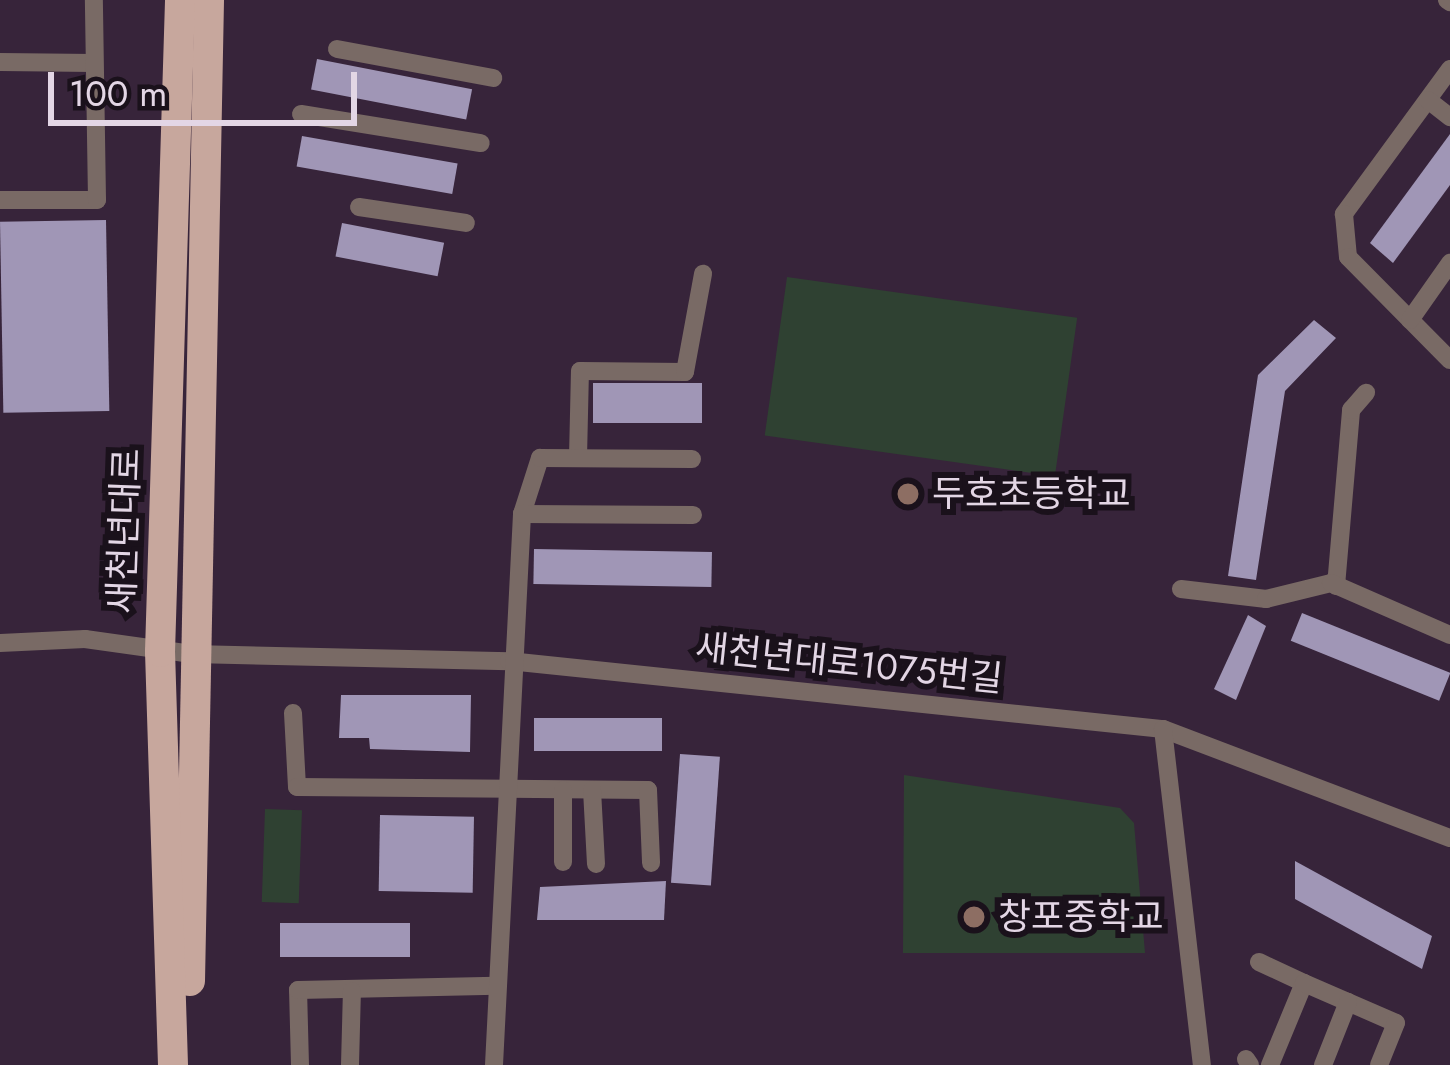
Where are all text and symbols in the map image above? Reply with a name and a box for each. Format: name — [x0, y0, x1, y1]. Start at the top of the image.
scale bar — [54, 48, 363, 122]
text: 100 m — [69, 67, 167, 119]
street label: 새천년대로 — [100, 447, 148, 615]
place label: 두호초등학교 — [932, 472, 1131, 516]
marker: 두호초등학교 — [895, 481, 921, 507]
street label: 새천년대로1075번길 — [693, 625, 1005, 701]
place label: 창포중학교 — [998, 895, 1164, 939]
marker: 창포중학교 — [961, 904, 987, 930]

